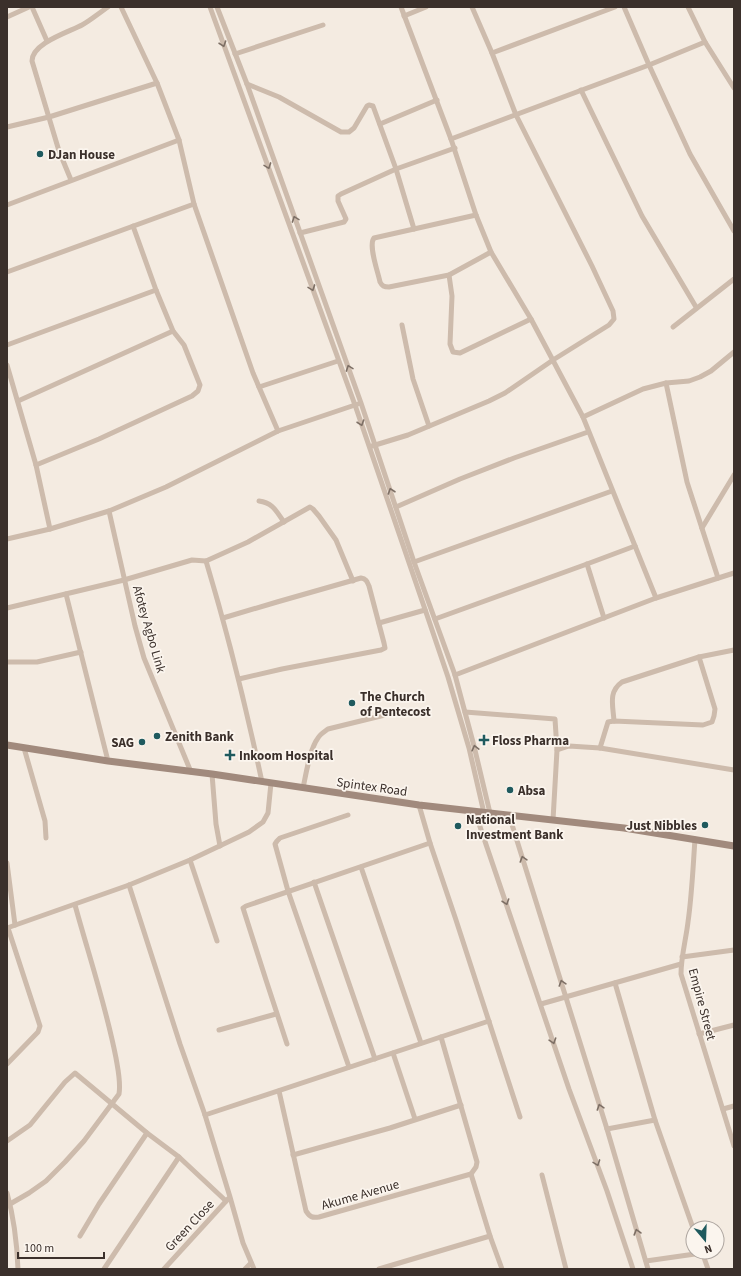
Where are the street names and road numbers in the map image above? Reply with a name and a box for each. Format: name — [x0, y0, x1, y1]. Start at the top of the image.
street label: Afotey Agbo Link — [128, 583, 170, 676]
street label: Spintex Road — [335, 773, 408, 801]
street label: Empire Street — [684, 966, 720, 1043]
street label: Akume Avenue — [319, 1175, 401, 1215]
street label: Green Close — [161, 1196, 218, 1255]

